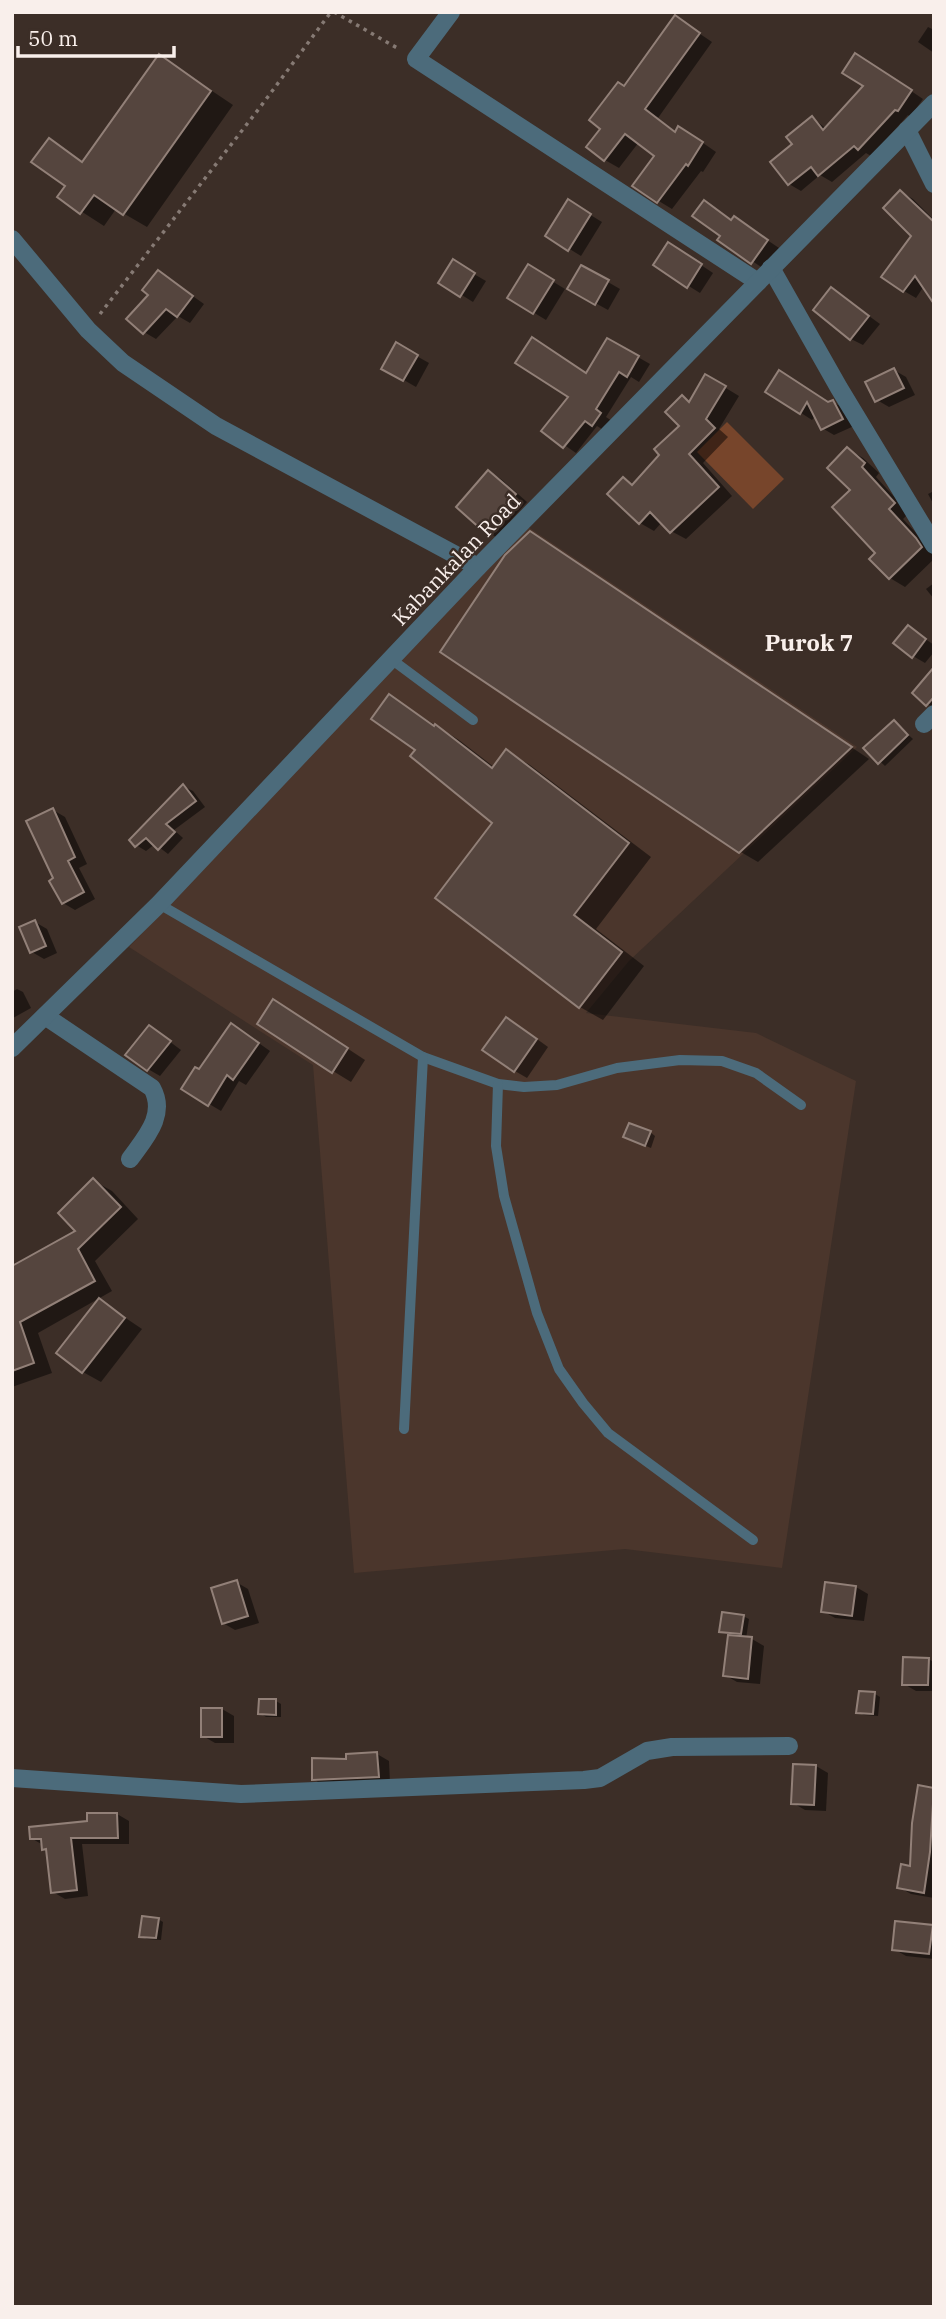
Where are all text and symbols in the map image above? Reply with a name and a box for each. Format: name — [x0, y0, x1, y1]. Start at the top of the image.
scale bar — [18, 14, 173, 58]
text: 50 m — [28, 24, 78, 52]
street label: Kabankalan Road — [386, 487, 526, 631]
district label: Purok 7 — [765, 627, 853, 657]

